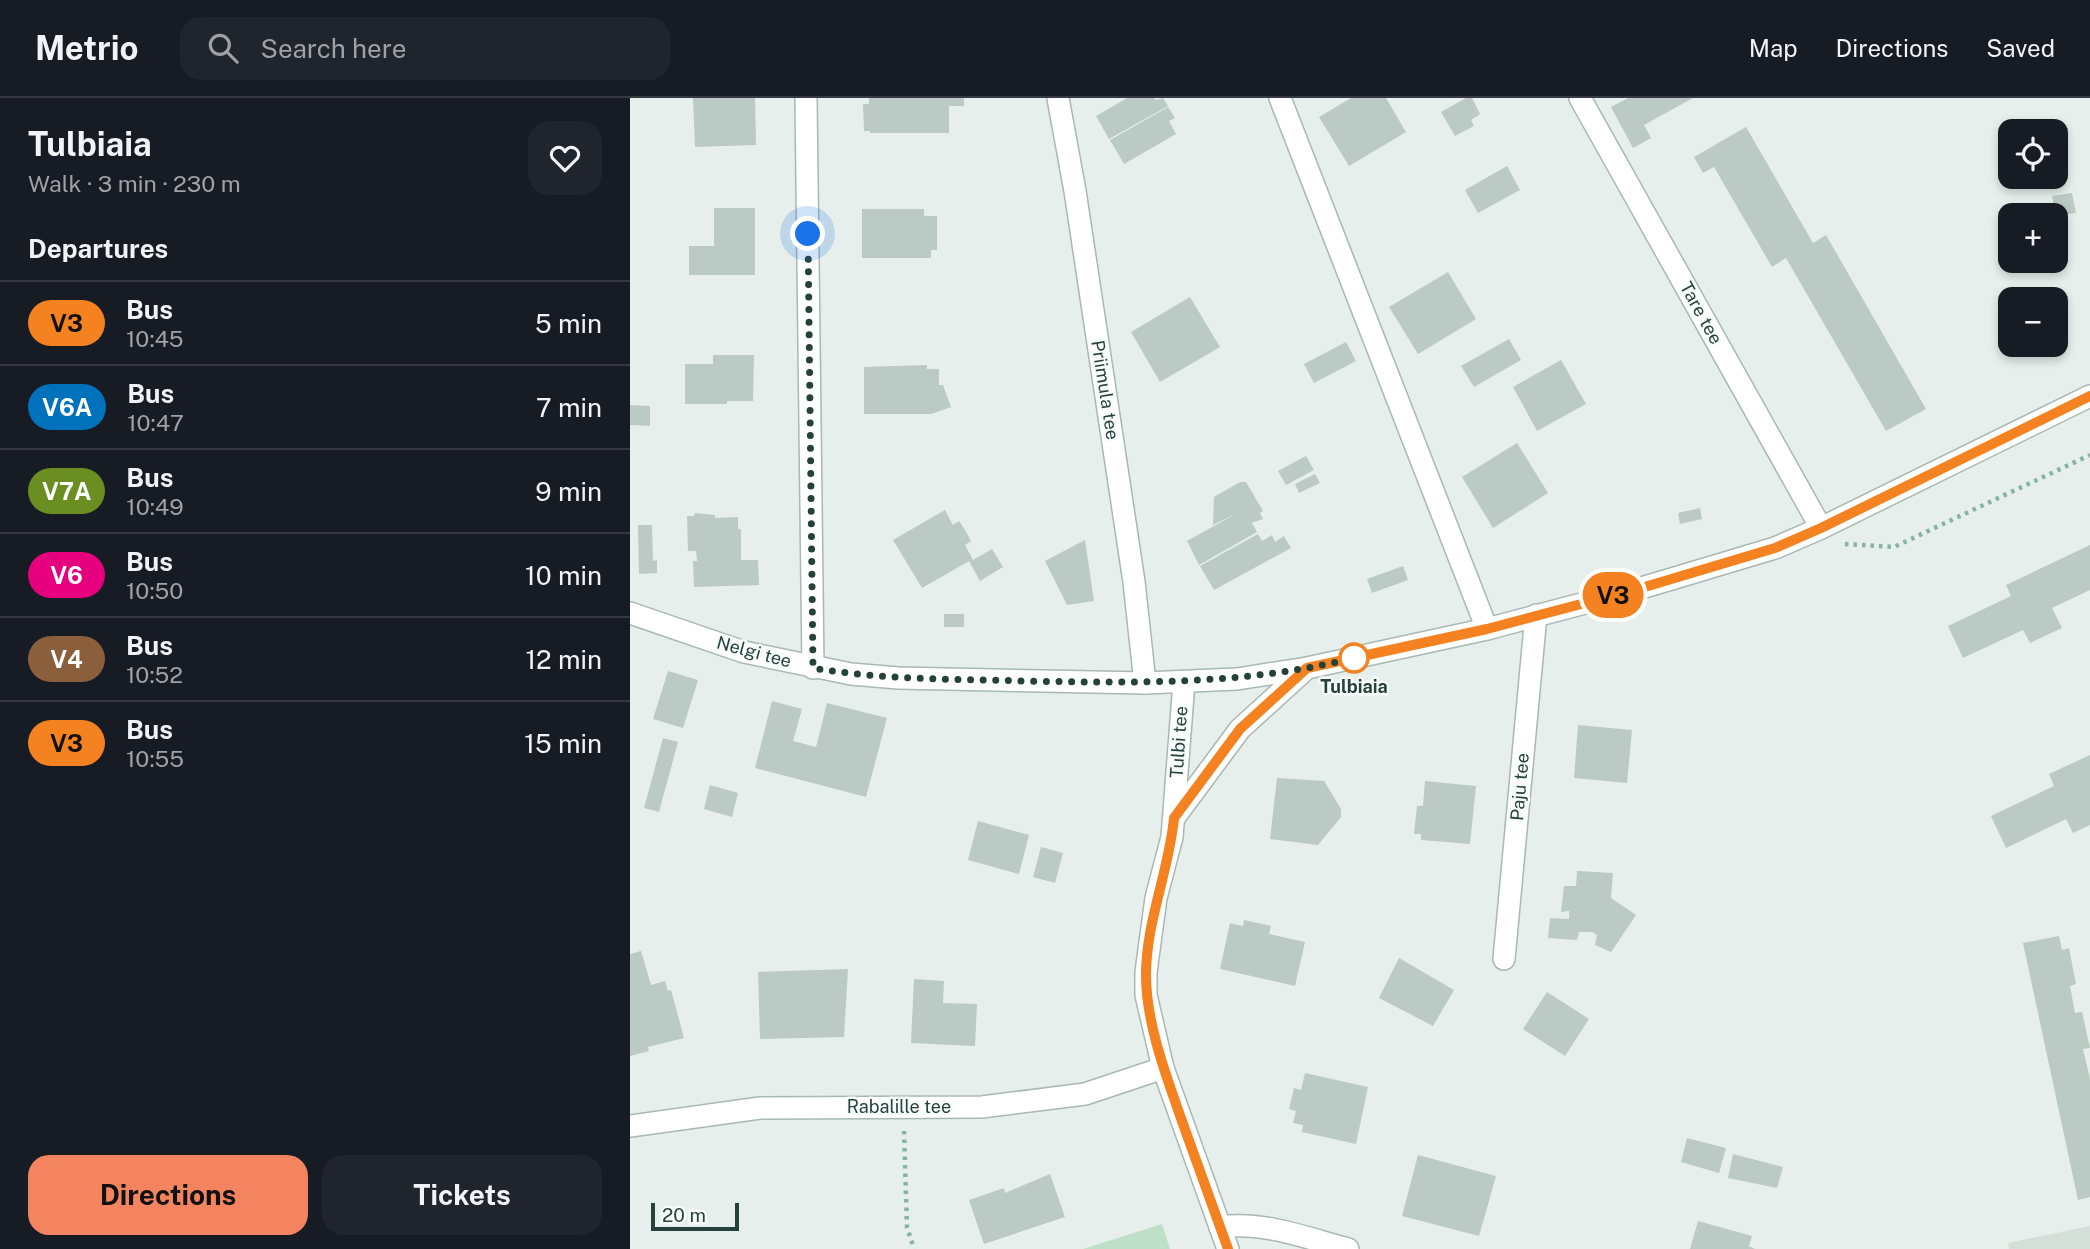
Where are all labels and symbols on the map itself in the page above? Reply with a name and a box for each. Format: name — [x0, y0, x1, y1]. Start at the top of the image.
your location — [790, 216, 825, 251]
street label: Tare tee — [1676, 278, 1727, 348]
street label: Priimula tee — [1087, 339, 1124, 441]
line badge: V3 — [1581, 572, 1644, 618]
street label: Nelgi tee — [714, 631, 794, 672]
marker: Tulbiaia — [1339, 643, 1369, 673]
place label: Tulbiaia — [1320, 676, 1388, 697]
street label: Tulbi tee — [1166, 705, 1191, 779]
street label: Paju tee — [1506, 752, 1533, 822]
street label: Rabalille tee — [847, 1096, 951, 1117]
scale bar — [651, 1200, 738, 1232]

